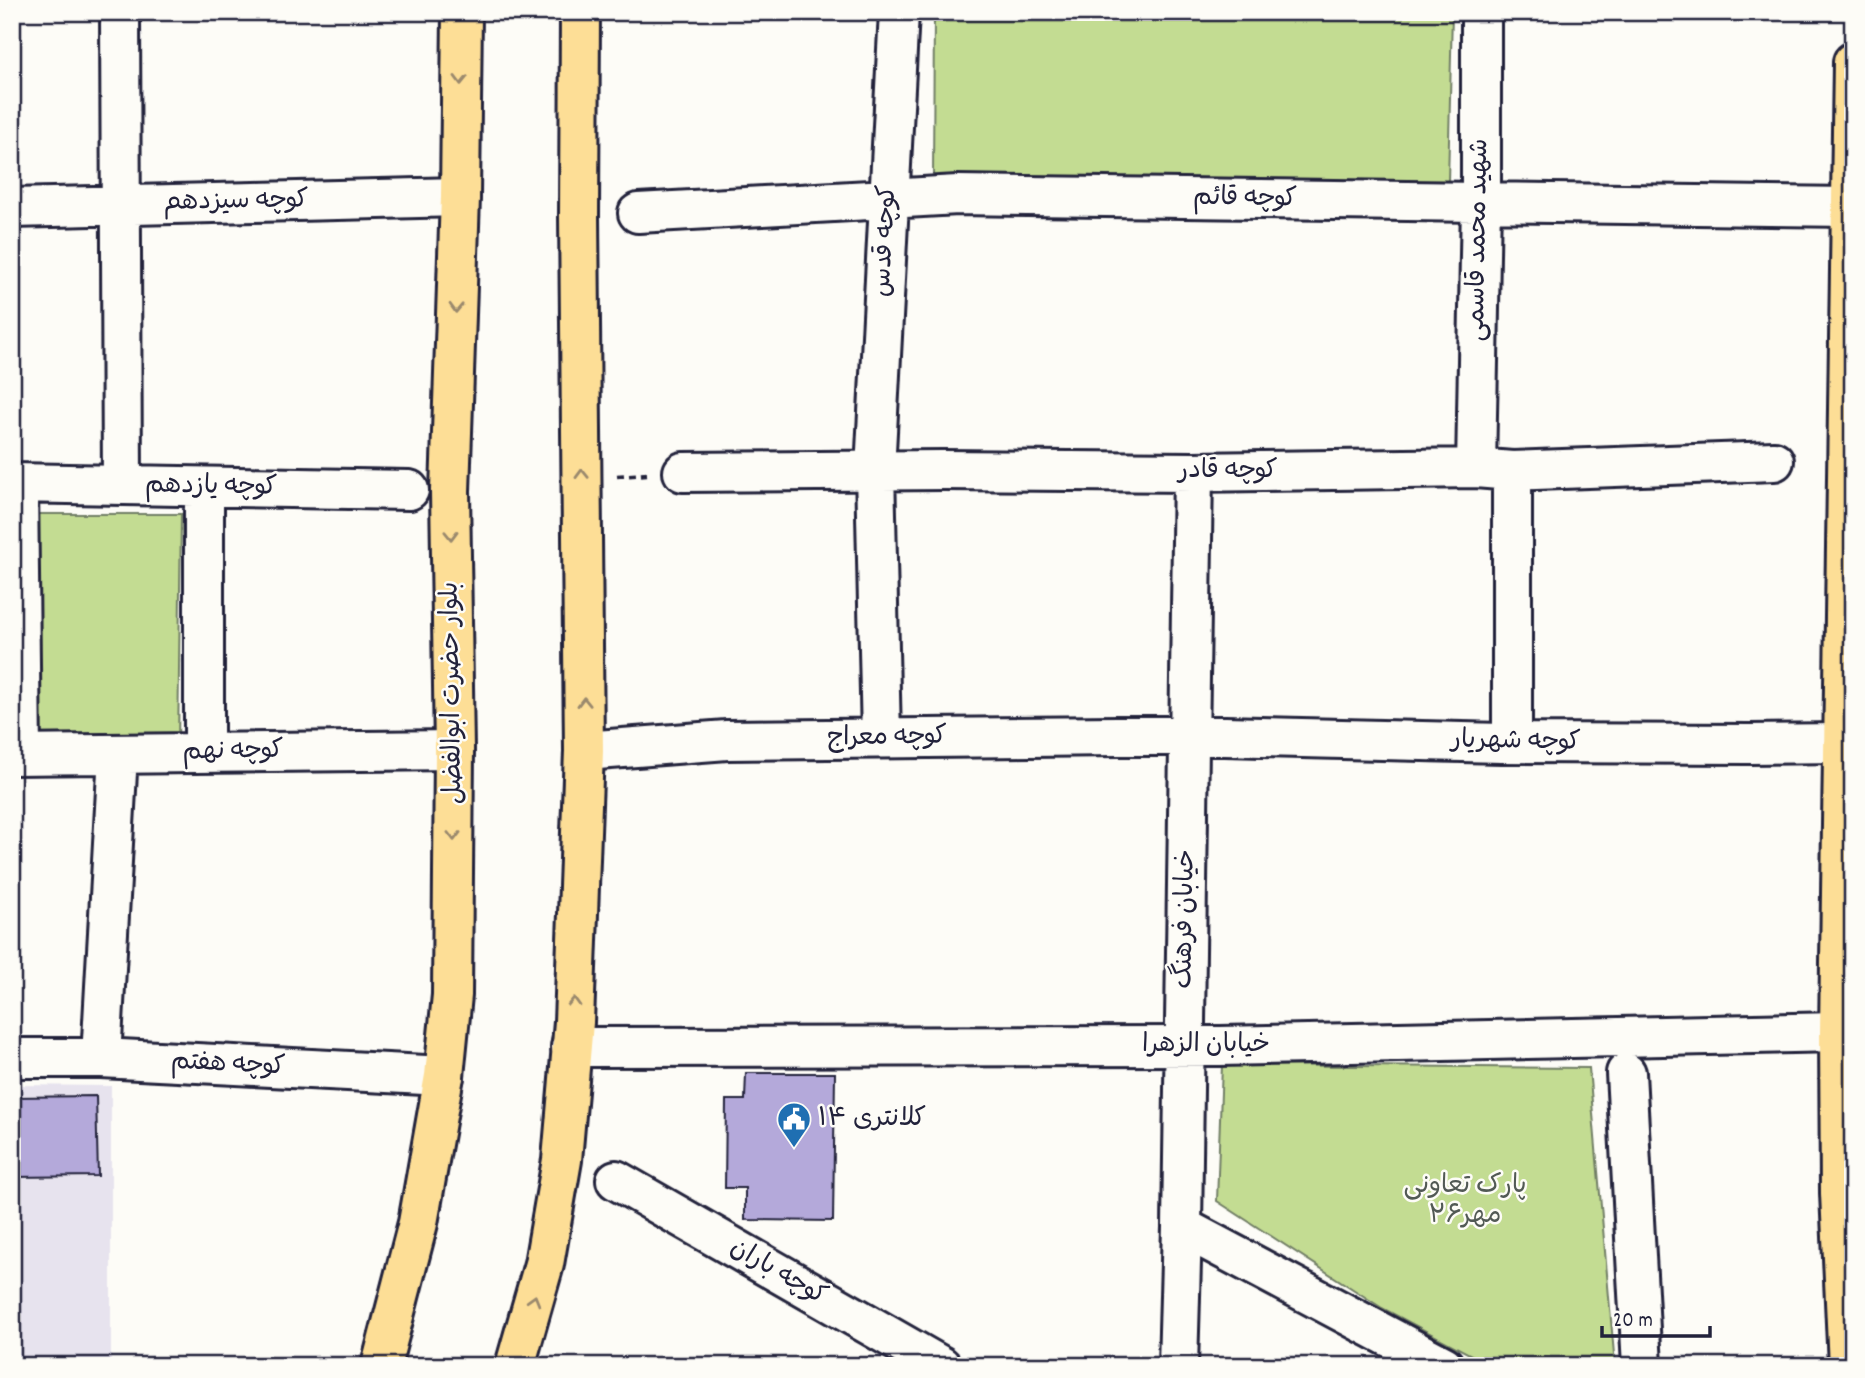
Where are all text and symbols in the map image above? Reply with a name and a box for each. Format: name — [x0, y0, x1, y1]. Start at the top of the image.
one-way arrow — [454, 75, 469, 86]
street label: شهید محمد قاسمی — [1459, 138, 1499, 342]
street label: کوچه قائم — [1193, 180, 1297, 218]
street label: کوچه سیزدهم — [163, 182, 309, 222]
street label: کوچه قدس — [865, 184, 907, 298]
one-way arrow — [449, 303, 464, 314]
street label: کوچه قادر — [1176, 453, 1278, 490]
street label: کوچه یازدهم — [144, 467, 278, 507]
one-way arrow — [574, 468, 590, 479]
one-way arrow — [443, 531, 459, 541]
street label: بلوار حضرت ابوالفضل — [433, 581, 473, 805]
one-way arrow — [576, 696, 592, 706]
street label: کوچه معراج — [827, 718, 947, 758]
street label: کوچه شهریار — [1449, 722, 1581, 762]
street label: کوچه نهم — [182, 733, 284, 771]
one-way arrow — [446, 832, 462, 842]
street label: خیابان فرهنگ — [1166, 849, 1206, 989]
one-way arrow — [567, 997, 582, 1008]
street label: خیابان الزهرا — [1142, 1027, 1270, 1064]
street label: کوچه هفتم — [170, 1044, 286, 1086]
public building icon: کلانتری ۱۴ — [775, 1100, 813, 1149]
place label: کلانتری ۱۴ — [818, 1101, 926, 1138]
park label: پارک تعاونی مهر۲۶ — [1403, 1168, 1527, 1235]
street label: کوچه باران — [723, 1230, 833, 1316]
one-way arrow — [525, 1294, 540, 1306]
scale bar — [1602, 1294, 1711, 1338]
text: 20 m — [1613, 1307, 1653, 1337]

